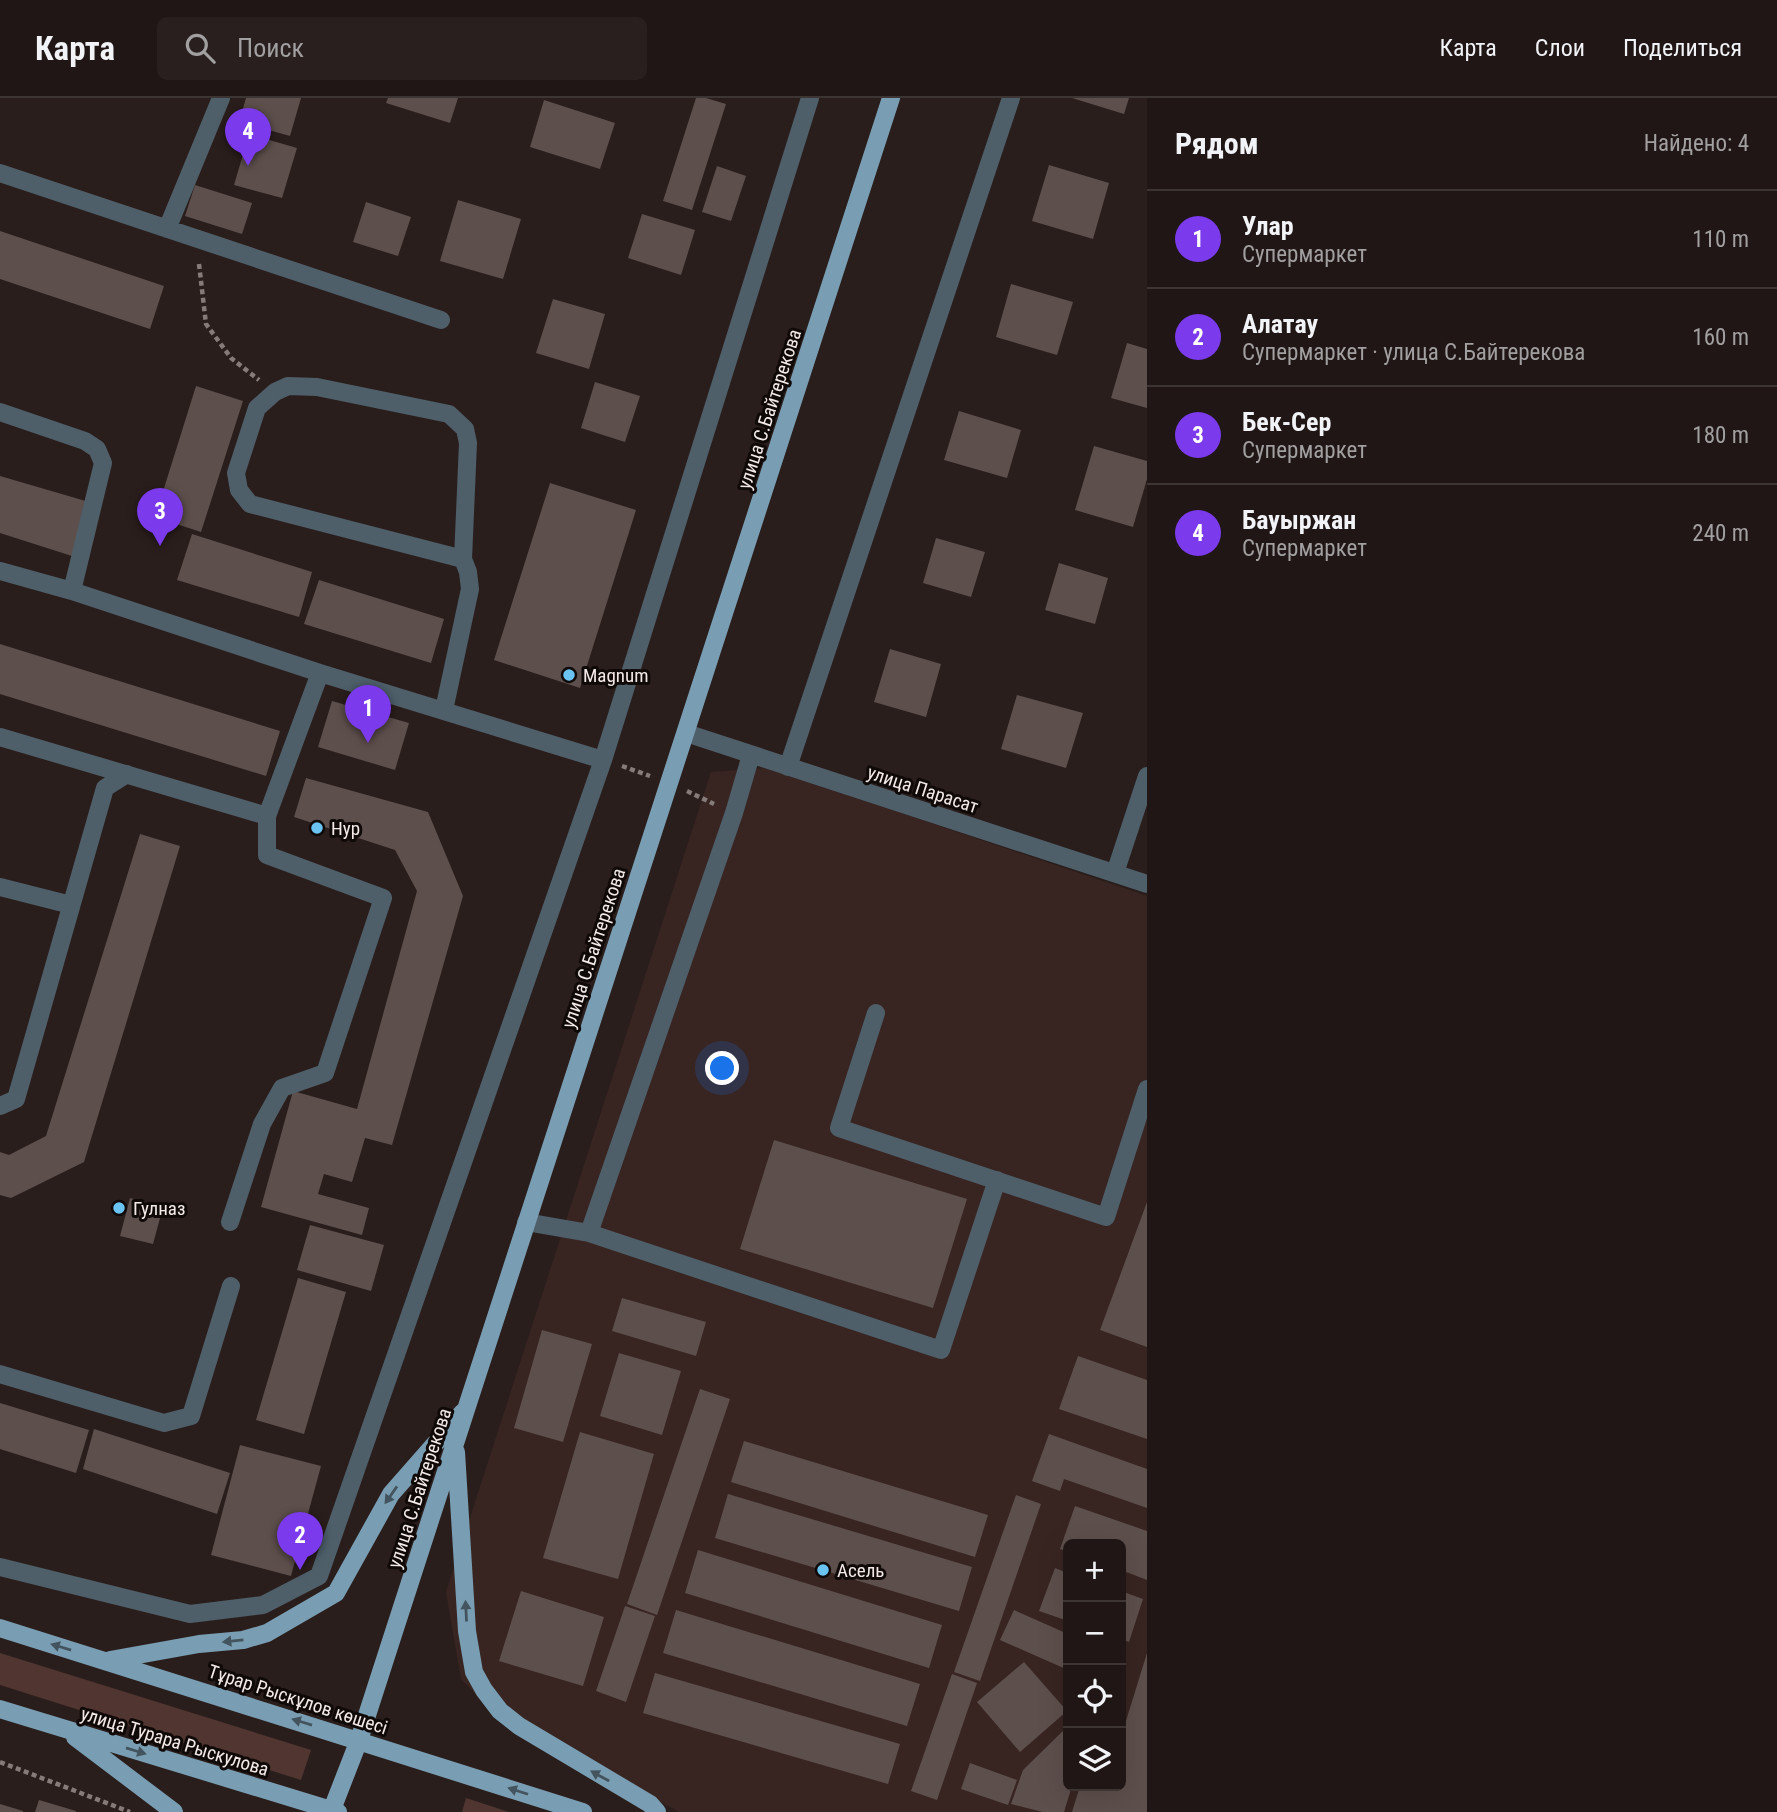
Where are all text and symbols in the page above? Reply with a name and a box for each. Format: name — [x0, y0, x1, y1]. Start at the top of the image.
search box — [157, 17, 647, 80]
text: Карта — [35, 29, 115, 68]
icon: search — [181, 29, 219, 67]
text: Поиск — [237, 33, 304, 63]
text: Карта — [1439, 34, 1497, 62]
text: Слои — [1535, 34, 1585, 62]
text: Поделиться — [1623, 34, 1742, 62]
pin: 4 — [225, 108, 271, 166]
text: Рядом — [1175, 126, 1259, 161]
text: Найдено: 4 — [1644, 130, 1749, 157]
text: Улар — [1242, 211, 1294, 241]
text: 1 — [1192, 226, 1204, 253]
text: 110 m — [1692, 226, 1749, 253]
text: Супермаркет — [1242, 241, 1367, 268]
text: Алатау — [1242, 309, 1318, 339]
text: 2 — [1192, 324, 1204, 351]
text: 160 m — [1692, 324, 1749, 351]
street label: улица С.Байтерекова — [733, 326, 806, 492]
text: Супермаркет · улица С.Байтерекова — [1242, 339, 1585, 366]
text: Бек-Сер — [1242, 407, 1331, 437]
text: 3 — [1192, 422, 1204, 449]
text: 180 m — [1692, 422, 1749, 449]
text: Супермаркет — [1242, 437, 1367, 464]
pin: 3 — [137, 488, 183, 546]
text: Бауыржан — [1242, 505, 1356, 535]
text: 4 — [1192, 520, 1204, 547]
text: 240 m — [1692, 520, 1749, 547]
text: Супермаркет — [1242, 535, 1367, 562]
place label: Magnum — [583, 664, 649, 687]
marker: Magnum — [561, 667, 577, 683]
pin: 1 — [345, 685, 391, 743]
street label: улица Парасат — [864, 761, 981, 818]
place label: Нур — [331, 817, 360, 840]
marker: Нур — [309, 820, 325, 836]
street label: улица С.Байтерекова — [557, 865, 630, 1031]
your location — [705, 1051, 739, 1085]
place label: Гулназ — [133, 1197, 185, 1220]
marker: Гулназ — [111, 1200, 127, 1216]
street label: улица С.Байтерекова — [383, 1405, 456, 1571]
one-way arrow — [385, 1485, 398, 1505]
pin: 2 — [277, 1512, 323, 1570]
map controls — [1063, 1539, 1126, 1791]
button: + — [1063, 1539, 1126, 1602]
place label: Асель — [837, 1559, 884, 1582]
marker: Асель — [815, 1562, 831, 1578]
one-way arrow — [461, 1600, 472, 1622]
button: − — [1063, 1602, 1126, 1665]
one-way arrow — [222, 1635, 244, 1646]
one-way arrow — [51, 1641, 72, 1651]
street label: Тұрар Рыскұлов көшесі — [205, 1660, 390, 1739]
button: locate — [1063, 1665, 1126, 1728]
street label: улица Турара Рыскулова — [78, 1702, 272, 1781]
one-way arrow — [291, 1716, 312, 1726]
button: layers — [1063, 1728, 1126, 1791]
one-way arrow — [125, 1746, 146, 1756]
one-way arrow — [590, 1770, 610, 1782]
one-way arrow — [508, 1786, 529, 1796]

